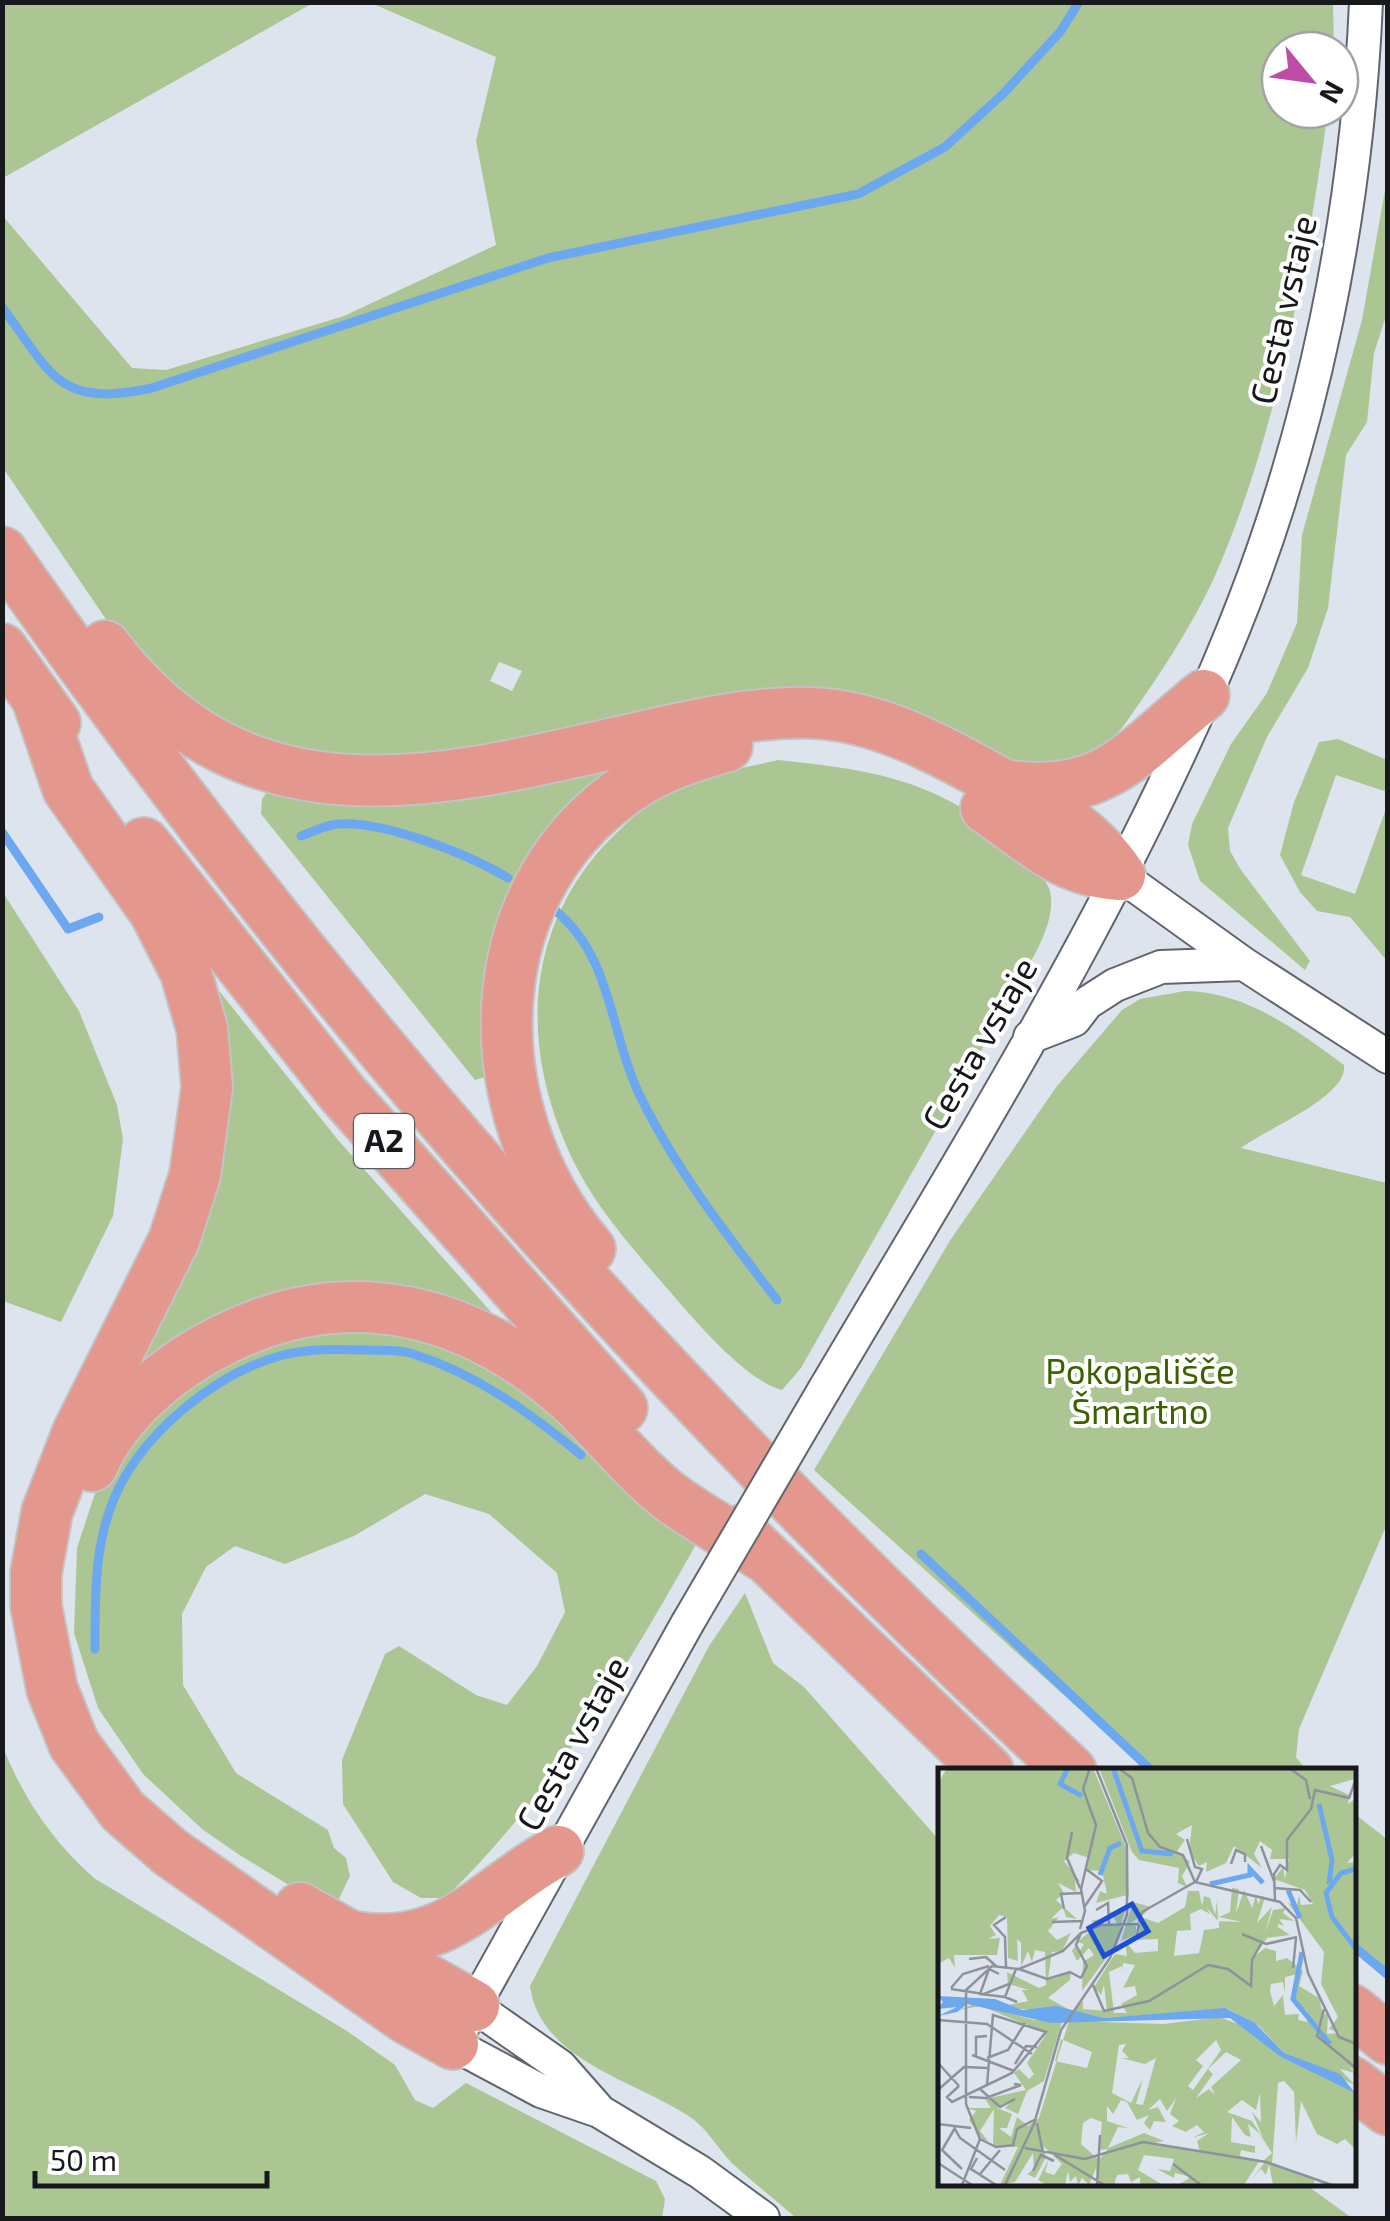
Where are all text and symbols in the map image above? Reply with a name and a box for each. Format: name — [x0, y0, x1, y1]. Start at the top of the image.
north arrow — [1260, 30, 1360, 130]
text: N — [1313, 76, 1353, 110]
street label: Cesta vstaje — [1240, 211, 1324, 408]
street label: Cesta vstaje — [912, 949, 1045, 1137]
road number: A2 — [354, 1114, 414, 1168]
park label: Pokopališče Šmartno — [1045, 1349, 1235, 1431]
street label: Cesta vstaje — [506, 1649, 636, 1837]
inset map — [938, 1768, 1355, 2186]
scale bar — [35, 2126, 268, 2188]
text: 50 m — [50, 2141, 117, 2177]

